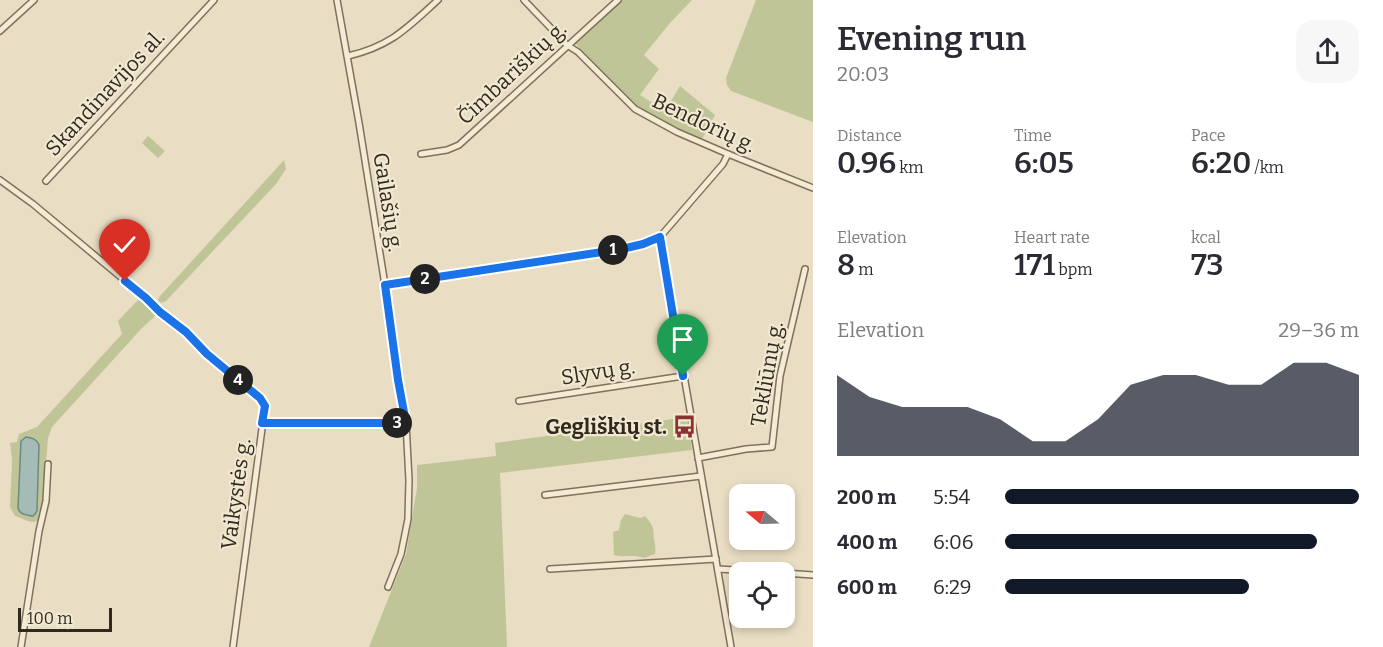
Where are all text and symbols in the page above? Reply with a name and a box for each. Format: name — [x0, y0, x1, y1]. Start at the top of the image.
street label: Čimbariškių g. — [452, 16, 572, 130]
text: Evening run — [837, 19, 1026, 59]
button: share — [1296, 20, 1359, 83]
street label: Skandinavijos al. — [40, 25, 170, 161]
text: 20:03 — [837, 62, 889, 86]
street label: Bendorių g. — [648, 88, 760, 158]
text: Distance — [837, 126, 902, 145]
text: Time — [1014, 126, 1052, 145]
text: Pace — [1191, 126, 1226, 145]
text: 0.96 — [837, 145, 896, 181]
text: 6:05 — [1014, 145, 1074, 181]
text: 6:20 — [1191, 145, 1251, 181]
street label: Gailašių g. — [367, 151, 409, 253]
text: km — [896, 158, 923, 177]
text: /km — [1251, 158, 1284, 177]
pin — [99, 219, 150, 281]
icon: check — [108, 228, 141, 261]
text: Elevation — [837, 228, 907, 247]
text: Heart rate — [1014, 228, 1090, 247]
text: kcal — [1191, 228, 1221, 247]
pin: 1 — [598, 235, 628, 265]
text: 1 — [610, 240, 616, 259]
text: 8 — [837, 247, 855, 283]
text: 171 — [1014, 247, 1055, 283]
text: 73 — [1191, 247, 1224, 283]
text: m — [855, 260, 874, 279]
text: bpm — [1055, 260, 1092, 279]
pin: 2 — [410, 264, 440, 294]
text: 2 — [420, 269, 430, 288]
pin — [657, 314, 708, 376]
text: Elevation — [837, 318, 924, 342]
text: 29–36 m — [1278, 318, 1359, 342]
street label: Tekliūnų g. — [745, 319, 789, 429]
icon: arrive — [666, 323, 699, 356]
street label: Slyvų g. — [559, 353, 637, 391]
pin: 4 — [223, 365, 253, 395]
text: 4 — [233, 370, 243, 389]
pin: 3 — [382, 408, 412, 438]
text: 3 — [392, 413, 402, 432]
place label: Gegliškių st. — [545, 414, 667, 440]
bus stop icon: Gegliškių st. — [672, 414, 698, 440]
street label: Vaikystės g. — [215, 437, 257, 551]
north arrow — [729, 484, 795, 550]
map controls — [729, 484, 795, 628]
text: 200 m — [837, 485, 896, 509]
text: 5:54 — [933, 485, 970, 509]
text: 400 m — [837, 530, 897, 554]
text: 6:06 — [933, 530, 974, 554]
button: locate — [729, 562, 795, 628]
text: 600 m — [837, 575, 897, 599]
text: 6:29 — [933, 575, 972, 599]
scale bar — [18, 605, 112, 632]
text: 100 m — [27, 609, 72, 628]

